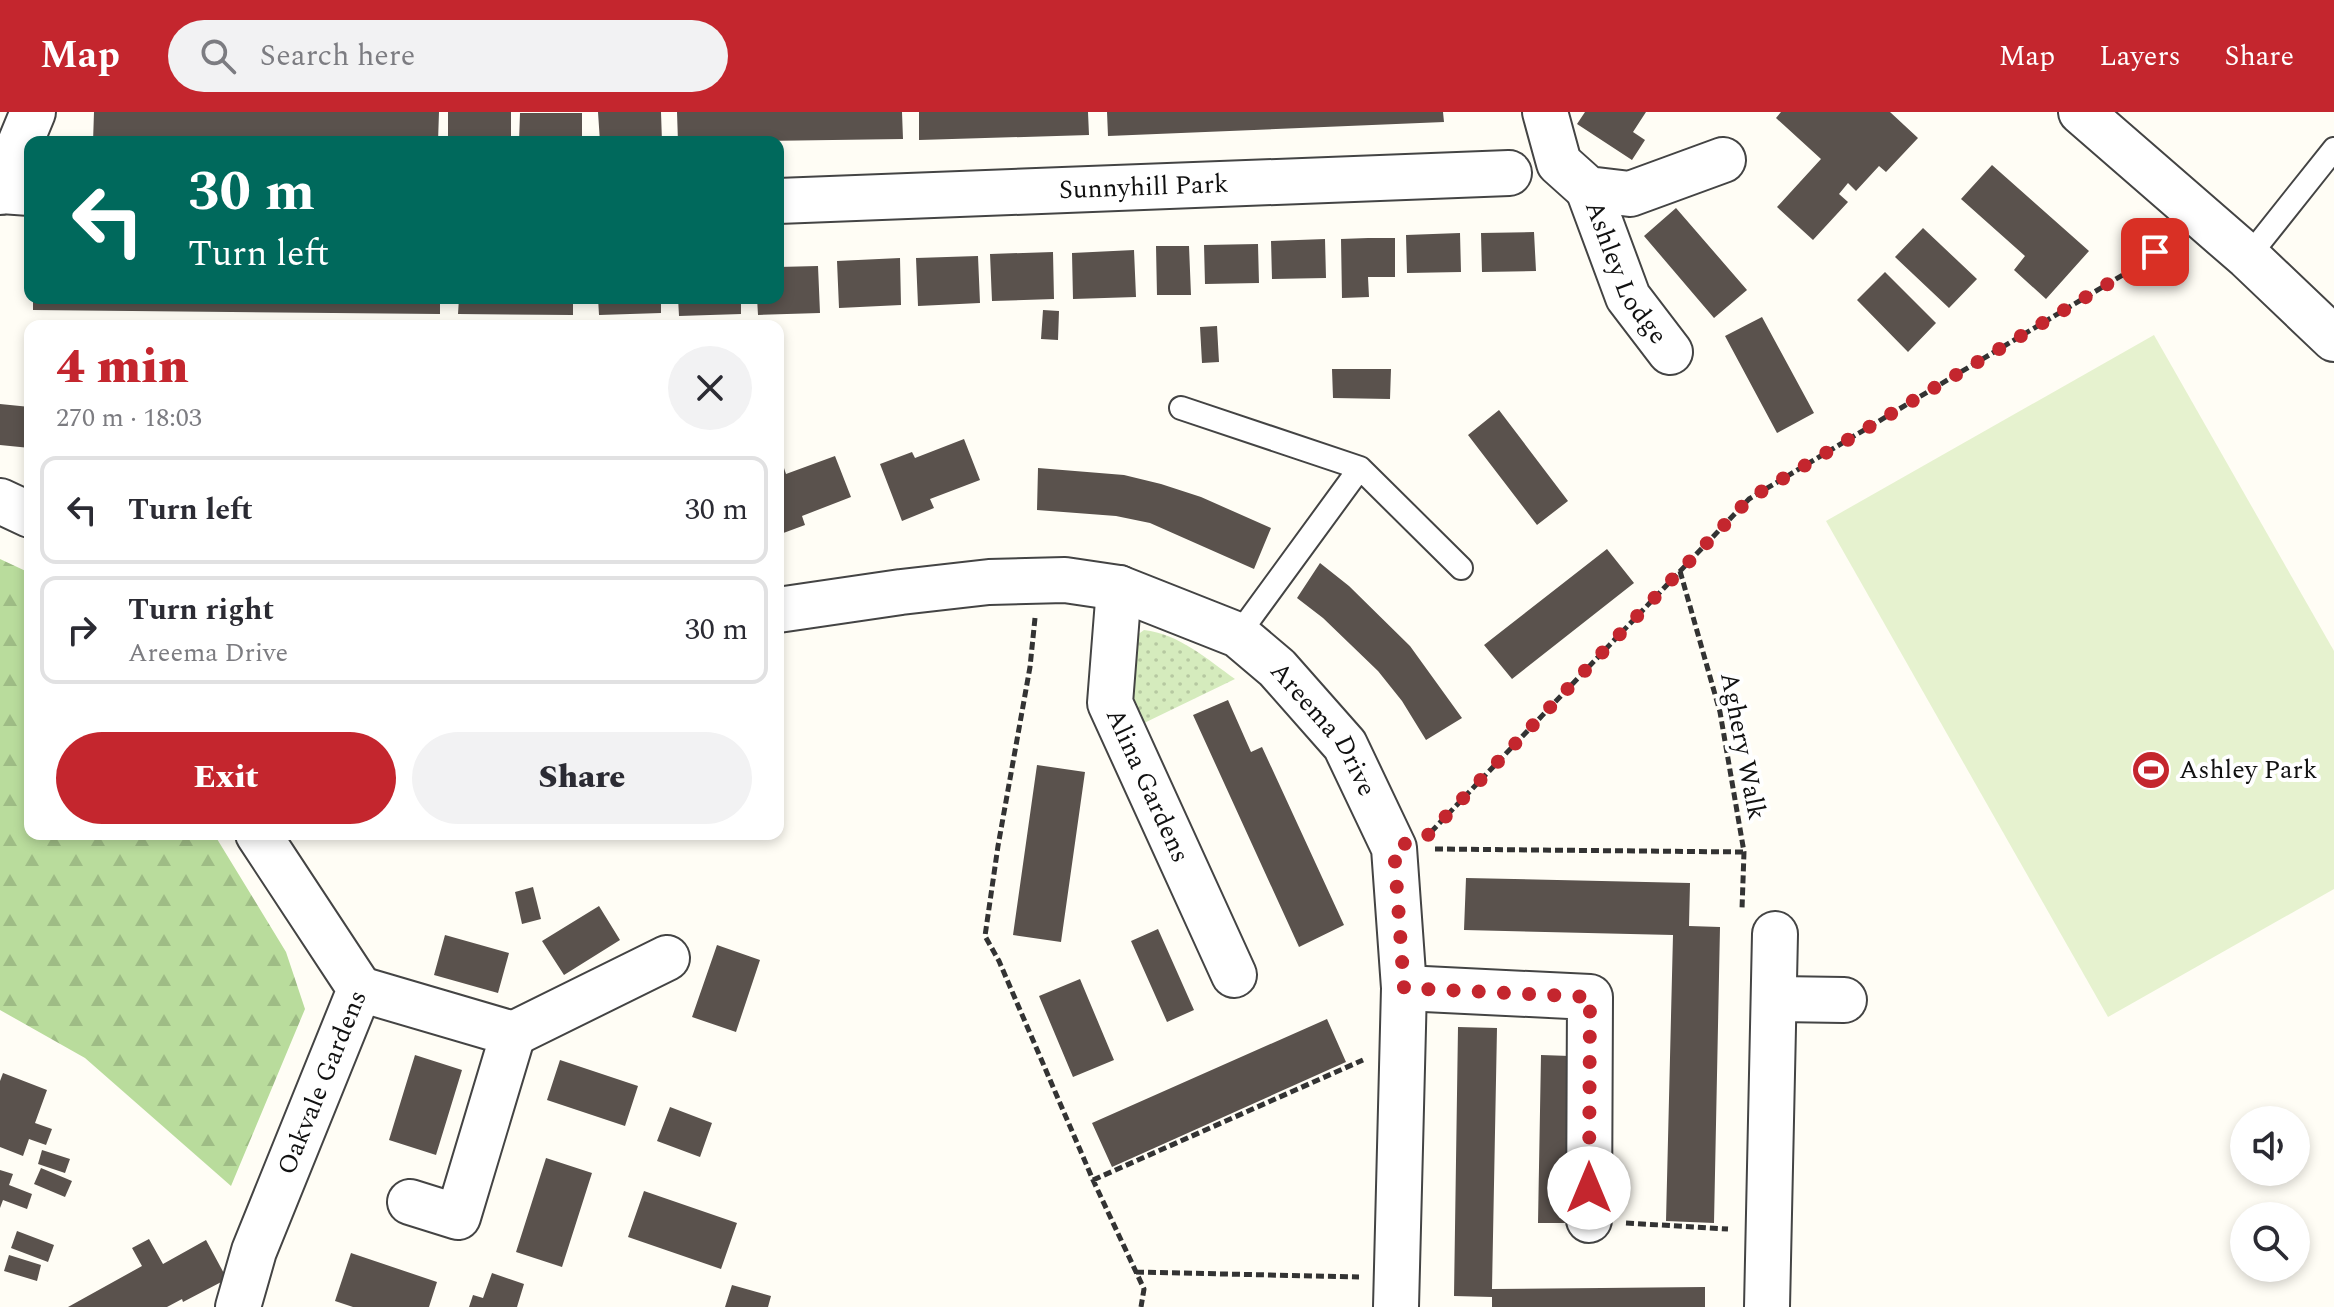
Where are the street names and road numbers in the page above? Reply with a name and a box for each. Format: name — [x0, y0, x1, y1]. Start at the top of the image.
street label: Sunnyhill Park — [1058, 164, 1229, 210]
street label: Ashley Lodge — [1574, 195, 1677, 353]
street label: Areema Drive — [1260, 653, 1387, 803]
street label: Aghery Walk — [1709, 669, 1777, 823]
street label: Alina Gardens — [1095, 702, 1200, 869]
street label: Oakvale Gardens — [267, 984, 378, 1181]

